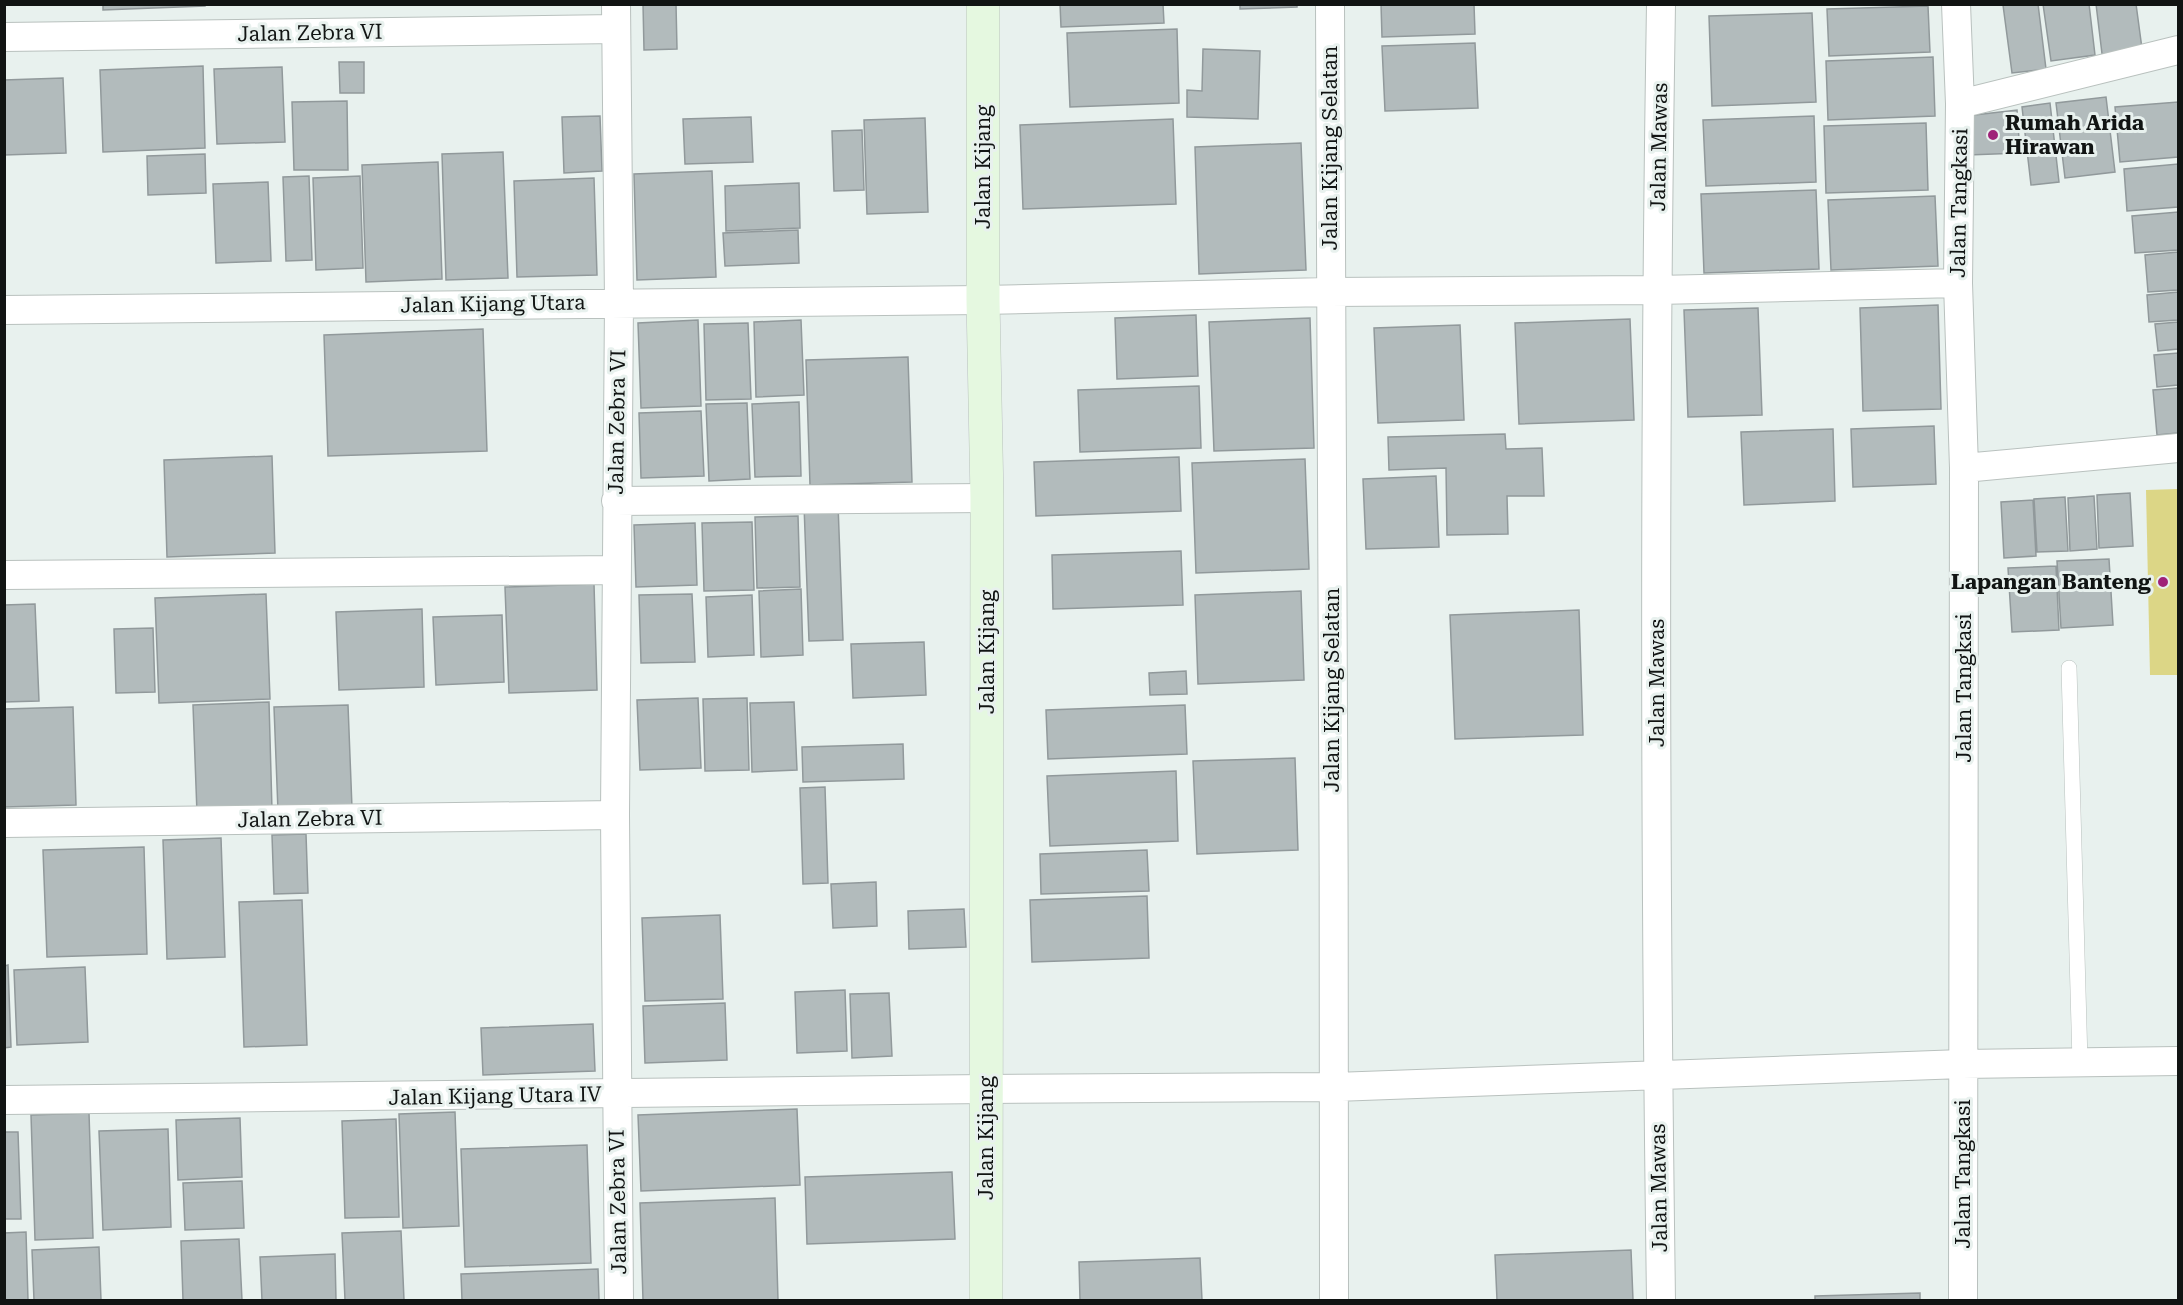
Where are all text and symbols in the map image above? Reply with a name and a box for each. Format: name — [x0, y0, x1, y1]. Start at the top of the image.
street label: Jalan Zebra VI — [237, 20, 383, 46]
street label: Jalan Kijang Selatan — [1318, 45, 1342, 250]
street label: Jalan Mawas — [1646, 82, 1672, 212]
street label: Jalan Kijang — [971, 105, 995, 229]
place label: Rumah Arida Hirawan — [2005, 111, 2145, 159]
street label: Jalan Tangkasi — [1946, 128, 1972, 278]
marker: Rumah Arida Hirawan — [1986, 128, 2000, 142]
street label: Jalan Kijang Utara — [400, 290, 586, 318]
street label: Jalan Zebra VI — [604, 349, 630, 495]
place label: Lapangan Banteng — [1951, 570, 2151, 594]
marker: Lapangan Banteng — [2156, 575, 2170, 589]
street label: Jalan Kijang Selatan — [1320, 587, 1344, 792]
street label: Jalan Kijang — [975, 590, 999, 714]
street label: Jalan Tangkasi — [1952, 613, 1976, 763]
street label: Jalan Mawas — [1645, 619, 1669, 747]
street label: Jalan Zebra VI — [237, 806, 383, 832]
street label: Jalan Kijang — [974, 1076, 998, 1200]
street label: Jalan Kijang Utara IV — [388, 1082, 602, 1110]
street label: Jalan Tangkasi — [1951, 1099, 1975, 1249]
street label: Jalan Mawas — [1646, 1123, 1672, 1253]
street label: Jalan Zebra VI — [605, 1129, 631, 1275]

